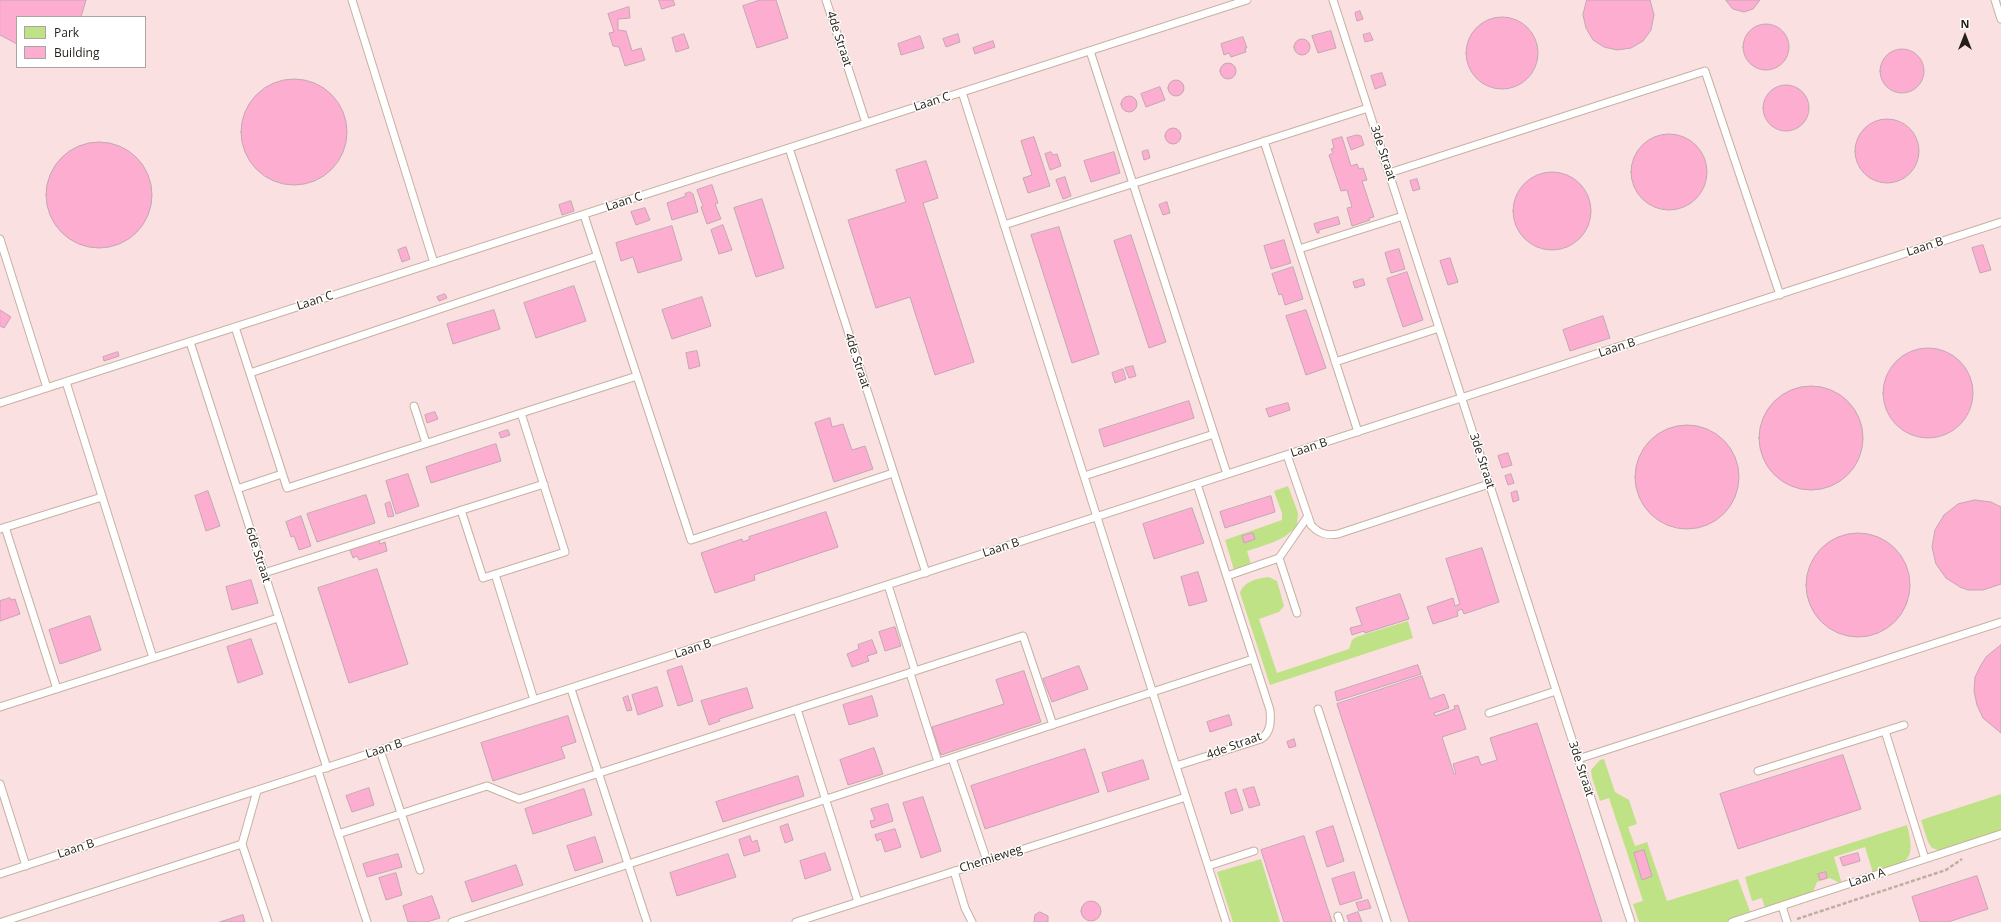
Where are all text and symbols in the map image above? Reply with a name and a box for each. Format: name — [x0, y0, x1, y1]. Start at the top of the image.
street label: 4de Straat — [823, 9, 855, 69]
legend — [16, 16, 146, 68]
north arrow — [1945, 16, 1985, 56]
text: N — [1961, 16, 1969, 31]
text: Park — [54, 24, 79, 41]
text: Building — [54, 44, 99, 61]
street label: Laan C — [912, 89, 952, 115]
street label: 3de Straat — [1367, 123, 1399, 183]
street label: Laan C — [604, 189, 644, 215]
street label: Laan B — [1905, 234, 1945, 260]
street label: Laan C — [295, 288, 335, 314]
street label: 4de Straat — [841, 331, 873, 391]
street label: Laan B — [1597, 335, 1637, 361]
street label: 3de Straat — [1466, 431, 1498, 491]
street label: Laan B — [1289, 435, 1329, 461]
street label: 6de Straat — [242, 525, 274, 585]
street label: Laan B — [981, 535, 1021, 561]
street label: Laan B — [673, 636, 713, 662]
street label: 4de Straat — [1205, 729, 1263, 763]
street label: Laan B — [364, 736, 404, 762]
street label: 3de Straat — [1565, 739, 1597, 799]
street label: Laan B — [56, 836, 96, 862]
street label: Chemieweg — [958, 842, 1024, 876]
street label: Laan A — [1847, 865, 1887, 891]

